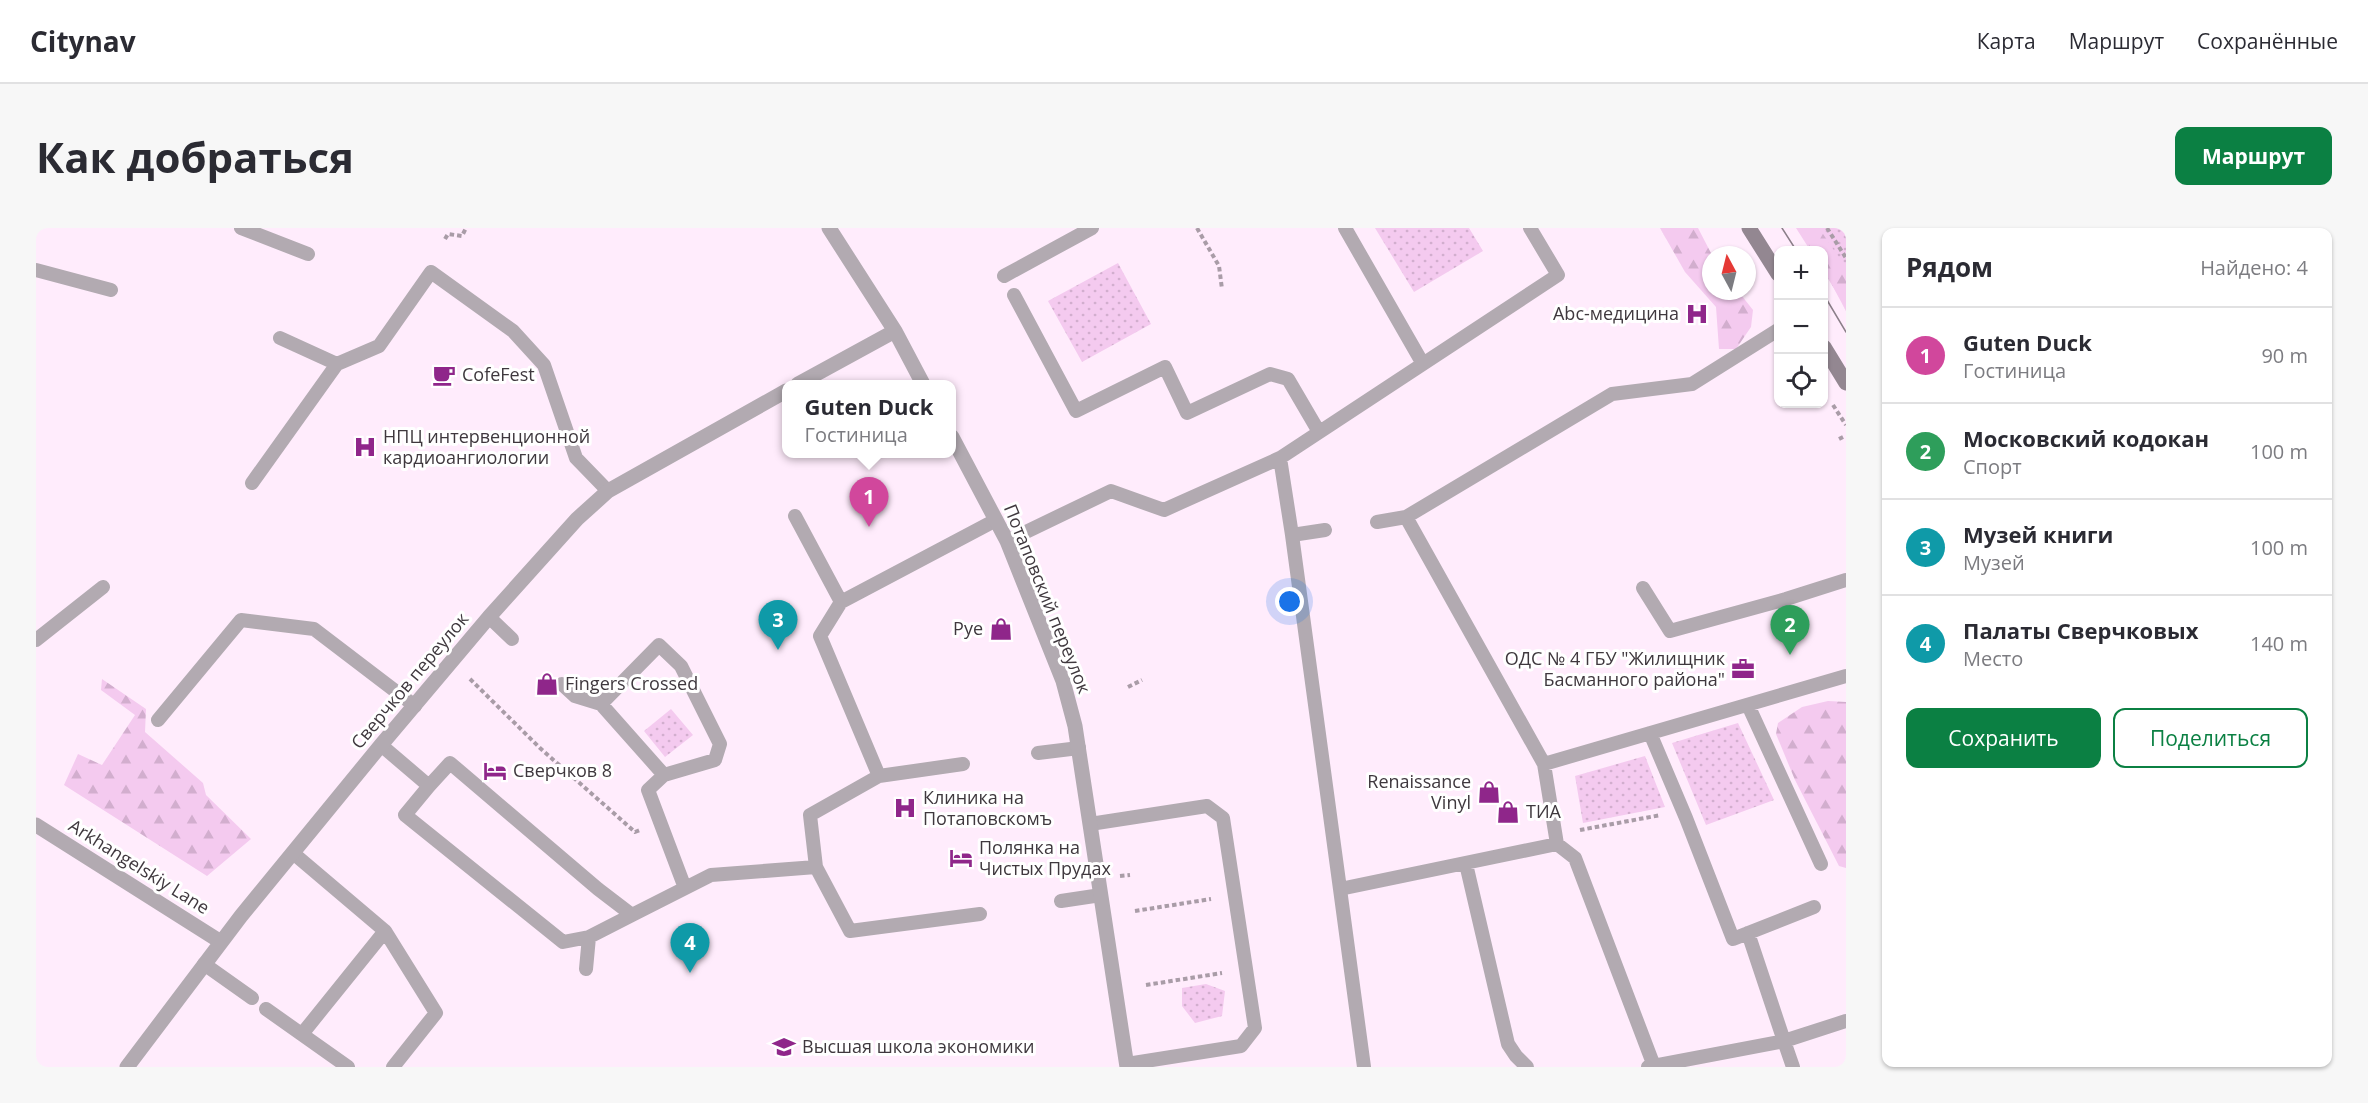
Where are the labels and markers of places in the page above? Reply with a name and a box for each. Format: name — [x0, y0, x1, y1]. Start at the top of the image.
place label: Abc-медицина — [1553, 301, 1679, 325]
hospital icon: Abc-медицина — [1684, 301, 1710, 327]
cafe icon: CofeFest — [431, 362, 457, 388]
place label: CofeFest — [462, 362, 535, 386]
place label: НПЦ интервенционной кардиоангиологии — [383, 424, 590, 469]
hospital icon: НПЦ интервенционной кардиоангиологии — [352, 434, 378, 460]
pin: 1 — [850, 478, 888, 527]
pin: 3 — [758, 600, 798, 650]
pin: 2 — [1770, 606, 1810, 655]
place label: Pye — [953, 616, 983, 640]
shop icon: Pye — [988, 616, 1014, 642]
place label: ОДС № 4 ГБУ "Жилищник Басманного района" — [1505, 646, 1726, 691]
office icon: ОДС № 4 ГБУ "Жилищник Басманного района" — [1730, 656, 1756, 682]
shop icon: Fingers Crossed — [534, 671, 560, 697]
place label: Fingers Crossed — [565, 671, 698, 695]
hotel icon: Сверчков 8 — [482, 758, 508, 784]
place label: Сверчков 8 — [513, 758, 612, 782]
place label: Renaissance Vinyl — [1367, 769, 1471, 814]
shop icon: Renaissance Vinyl — [1476, 779, 1502, 805]
place label: Клиника на Потаповскомъ — [923, 785, 1052, 830]
hospital icon: Клиника на Потаповскомъ — [892, 795, 918, 821]
shop icon: ТИА — [1495, 799, 1521, 825]
place label: ТИА — [1526, 799, 1562, 823]
place label: Полянка на Чистых Прудах — [979, 835, 1111, 880]
hotel icon: Полянка на Чистых Прудах — [948, 845, 974, 871]
pin: 4 — [670, 924, 710, 973]
school or university icon: Высшая школа экономики — [771, 1034, 797, 1060]
place label: Высшая школа экономики — [802, 1034, 1034, 1058]

